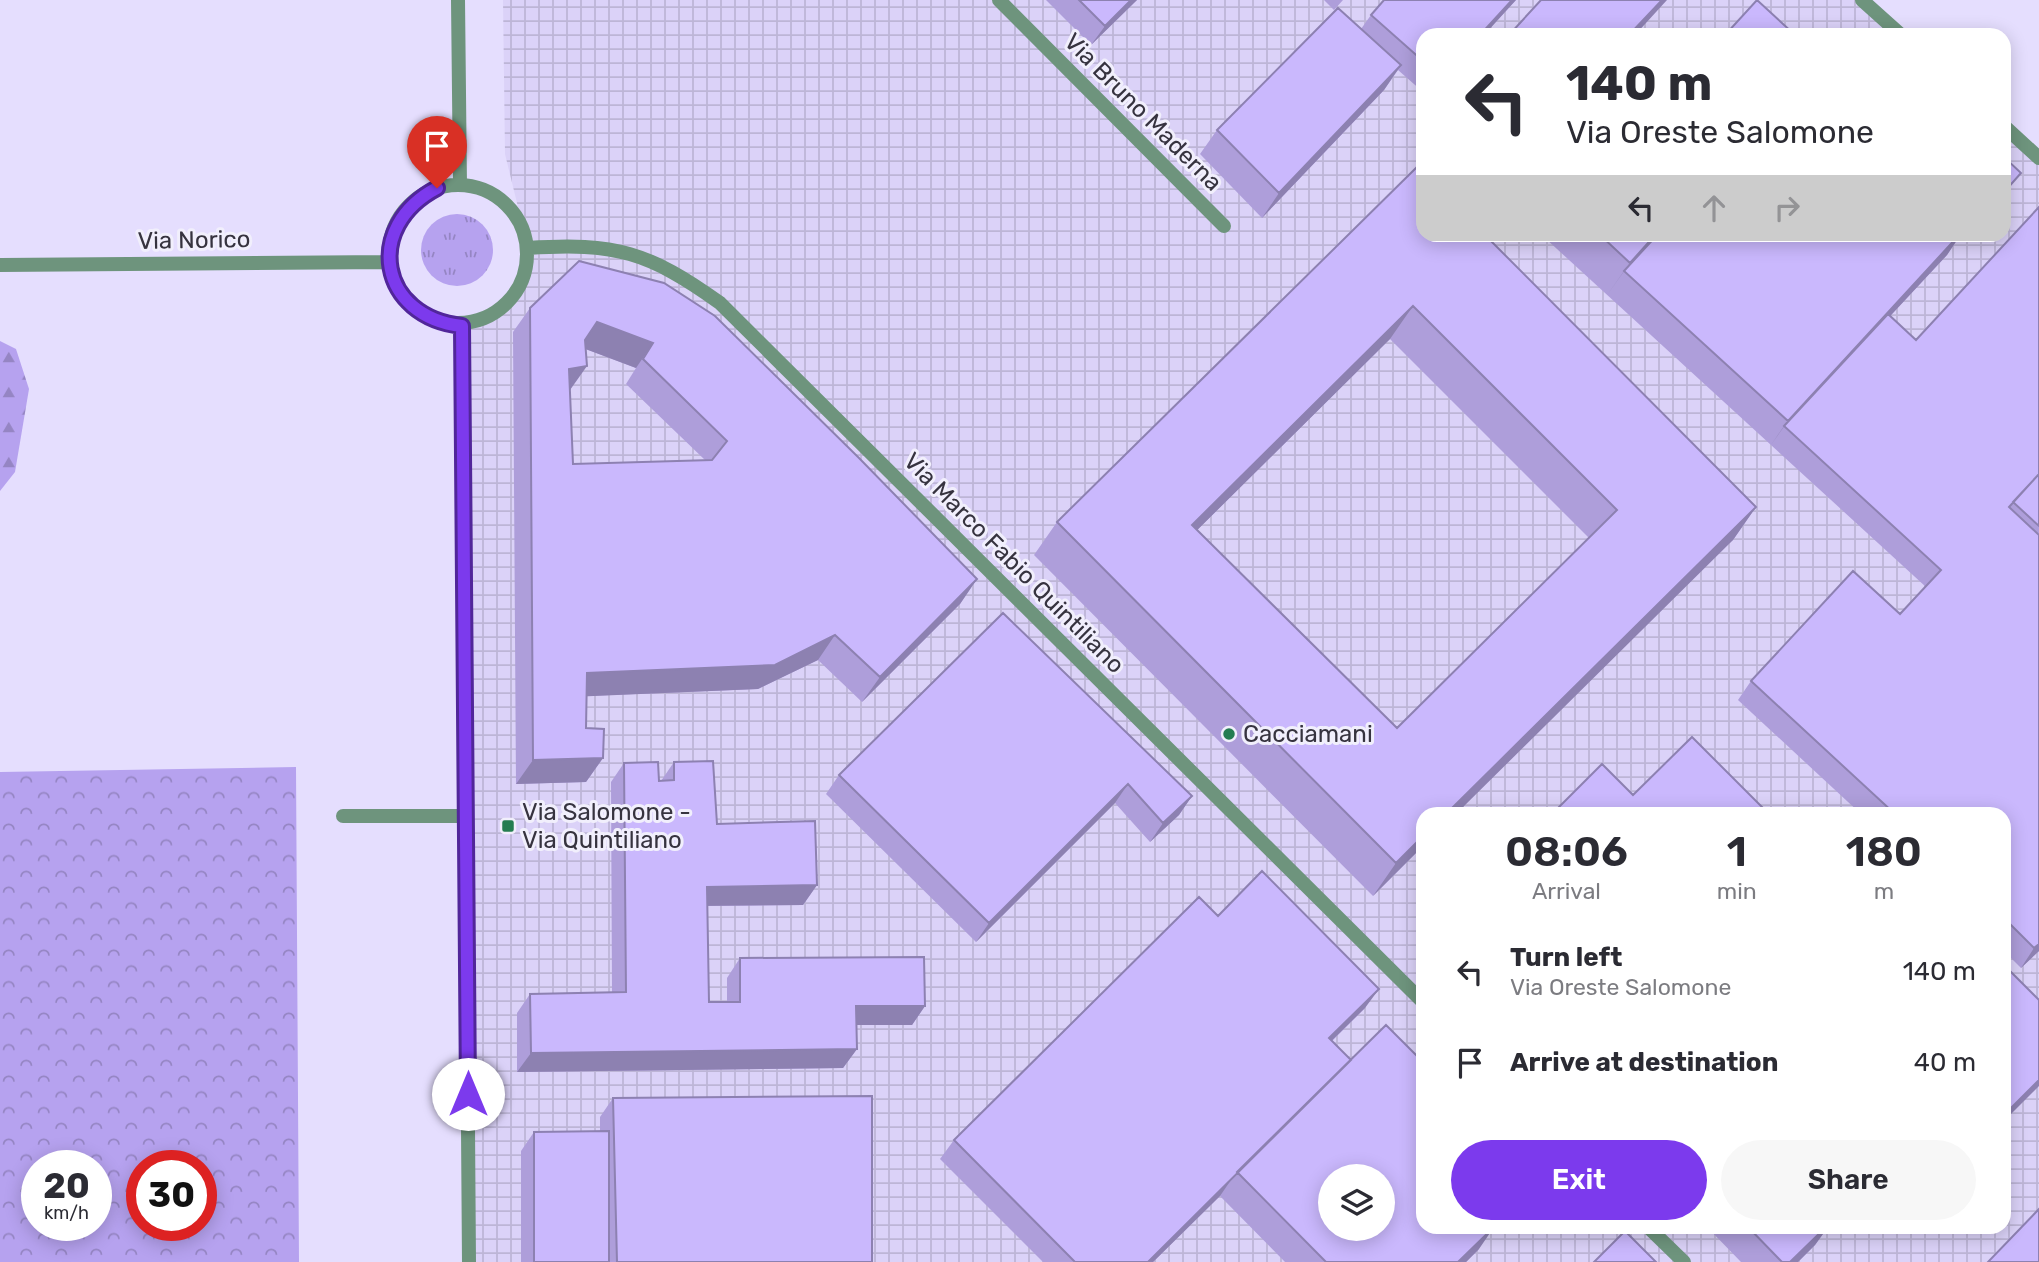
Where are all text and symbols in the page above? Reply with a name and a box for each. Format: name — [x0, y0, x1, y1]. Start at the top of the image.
street label: Via Bruno Maderna — [1058, 27, 1228, 197]
text: 140 m — [1566, 54, 1712, 112]
icon: left — [1451, 56, 1542, 147]
text: Via Oreste Salomone — [1566, 113, 1874, 151]
pin — [407, 116, 467, 188]
icon: arrive — [418, 127, 456, 165]
icon: left — [1622, 189, 1660, 227]
icon: ahead — [1695, 189, 1733, 227]
icon: right — [1768, 189, 1806, 227]
street label: Via Norico — [137, 225, 251, 255]
street label: Via Marco Fabio Quintiliano — [898, 447, 1130, 679]
place label: Cacciamani — [1243, 720, 1373, 748]
marker: Cacciamani — [1221, 726, 1237, 742]
place label: Via Salomone - Via Quintiliano — [522, 798, 691, 854]
marker: Via Salomone - Via Quintiliano — [500, 818, 516, 834]
text: 08:06 — [1505, 827, 1628, 877]
text: 1 — [1727, 827, 1747, 877]
text: 180 — [1846, 827, 1922, 877]
text: Arrival — [1532, 877, 1601, 905]
text: min — [1717, 877, 1757, 905]
text: m — [1874, 877, 1894, 905]
text: Turn left — [1510, 942, 1622, 973]
icon: left — [1451, 953, 1489, 991]
text: 140 m — [1903, 956, 1976, 987]
text: Via Oreste Salomone — [1510, 973, 1731, 1001]
icon: arrive — [1451, 1044, 1489, 1082]
text: Arrive at destination — [1510, 1047, 1778, 1078]
text: 40 m — [1914, 1047, 1976, 1078]
position arrow — [431, 1057, 505, 1131]
button: Exit — [1451, 1140, 1707, 1220]
button: Share — [1721, 1140, 1976, 1220]
speed limit sign: 30 — [126, 1150, 217, 1241]
map controls — [1318, 1164, 1395, 1241]
button: layers — [1318, 1164, 1395, 1241]
text: 20 — [43, 1165, 90, 1207]
text: km/h — [44, 1202, 89, 1224]

